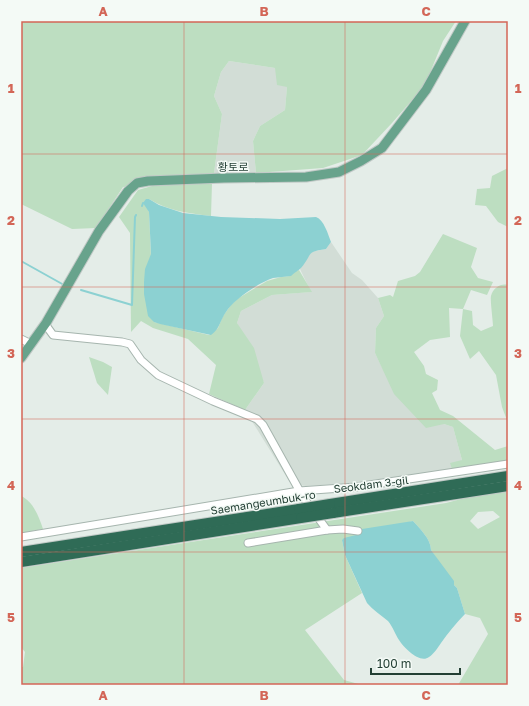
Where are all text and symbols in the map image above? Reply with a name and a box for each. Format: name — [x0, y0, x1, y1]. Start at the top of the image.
text: A — [98, 3, 108, 19]
text: B — [259, 3, 269, 19]
text: C — [421, 3, 431, 19]
text: 1 — [8, 80, 15, 96]
text: 1 — [515, 80, 522, 96]
street label: 황토로 — [218, 160, 248, 173]
text: 2 — [7, 212, 15, 228]
text: 2 — [514, 212, 522, 228]
text: 3 — [7, 345, 15, 361]
text: 3 — [514, 345, 522, 361]
street label: Seokdam 3-gil — [333, 473, 410, 495]
text: 4 — [7, 477, 15, 493]
text: 4 — [514, 477, 522, 493]
street label: Saemangeumbuk-ro — [210, 487, 317, 517]
text: 5 — [7, 609, 15, 625]
text: 5 — [514, 609, 522, 625]
scale bar — [371, 650, 460, 676]
text: 100 m — [377, 656, 411, 671]
text: A — [98, 687, 108, 703]
text: B — [259, 687, 269, 703]
text: C — [421, 687, 431, 703]

